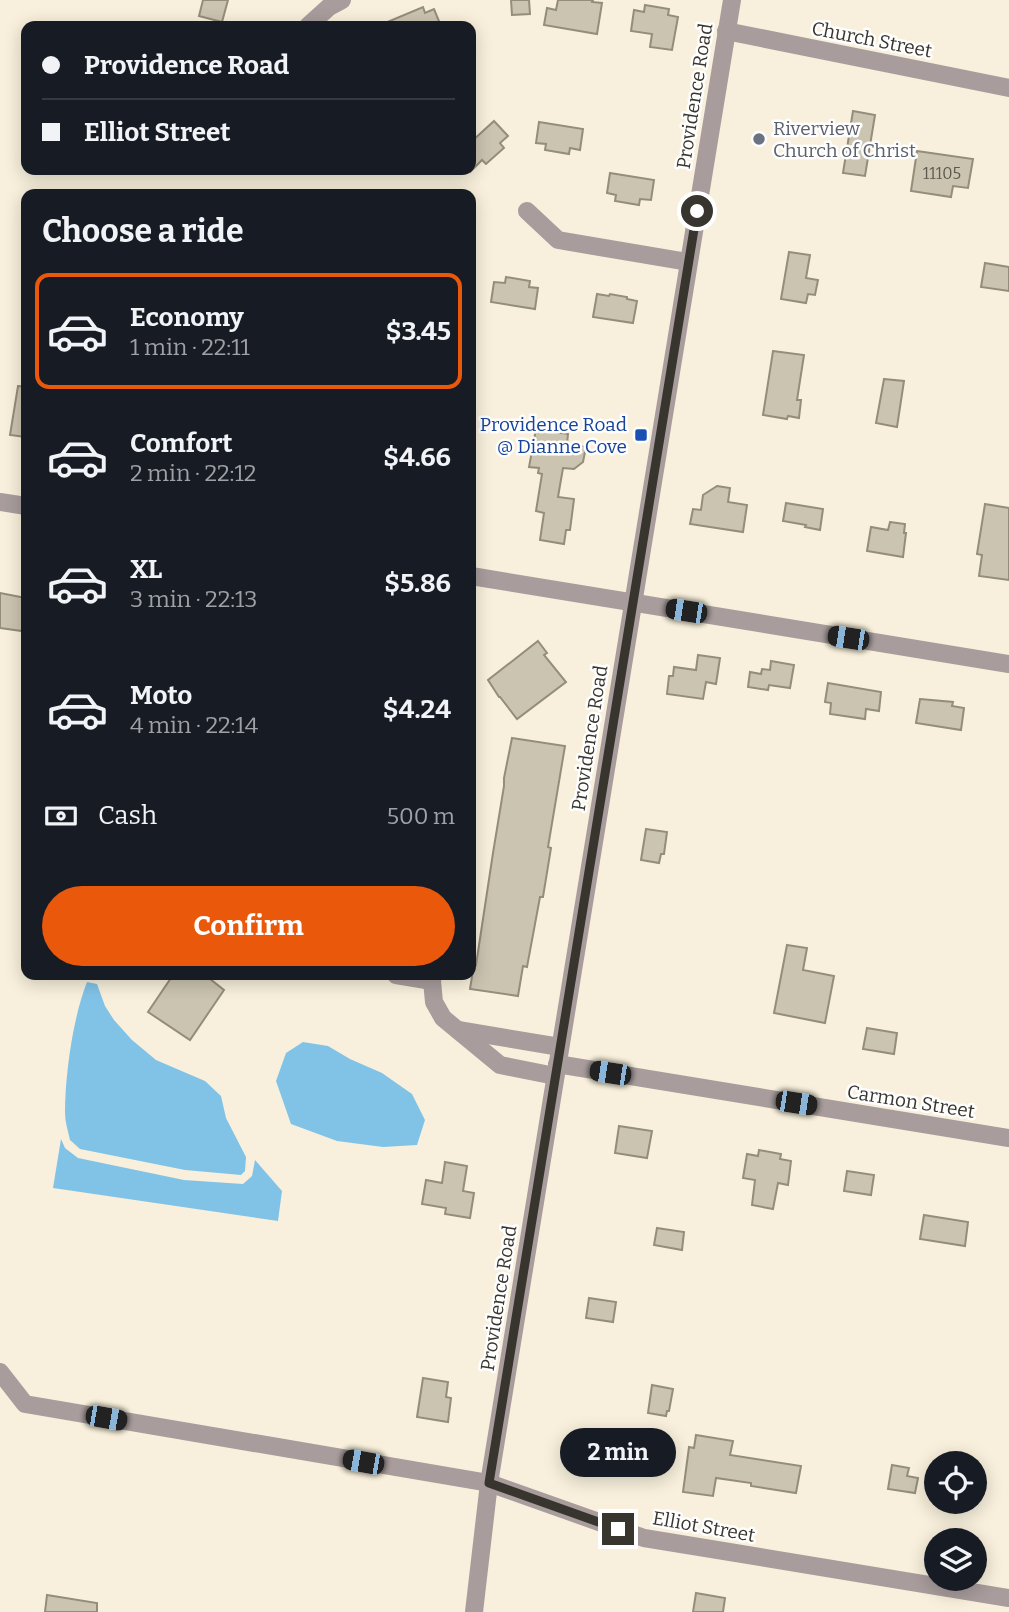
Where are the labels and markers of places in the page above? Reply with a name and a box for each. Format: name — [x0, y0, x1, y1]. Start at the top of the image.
place label: Riverview Church of Christ — [773, 117, 916, 162]
marker: Riverview Church of Christ — [751, 131, 767, 147]
place label: Providence Road @ Dianne Cove — [480, 413, 627, 458]
marker: Providence Road @ Dianne Cove — [633, 427, 649, 443]

